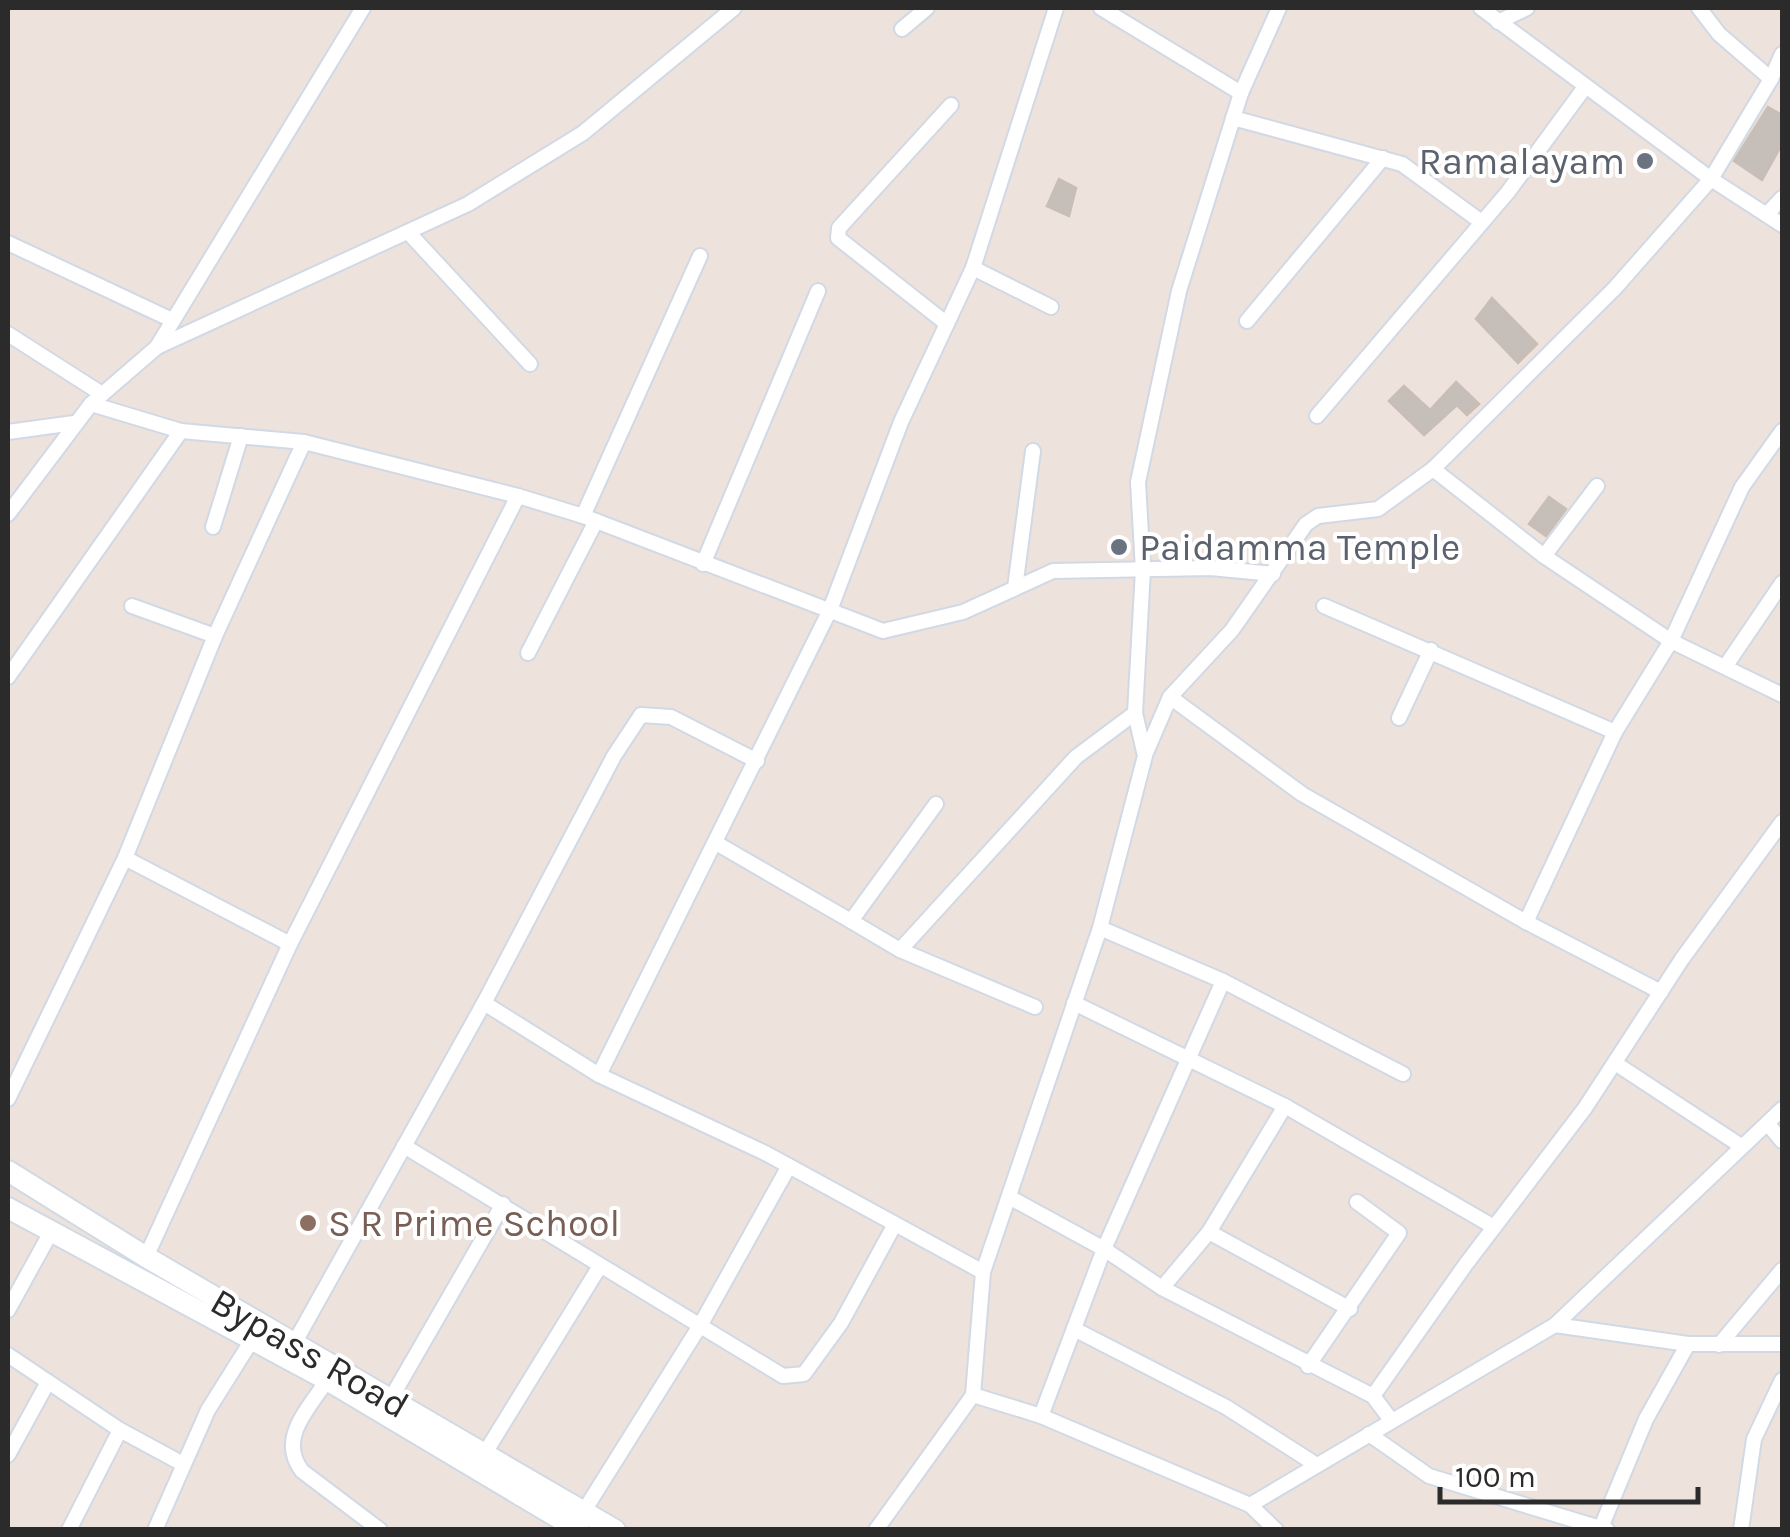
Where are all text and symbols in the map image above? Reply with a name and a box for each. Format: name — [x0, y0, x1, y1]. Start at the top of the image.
place label: Ramalayam — [1419, 139, 1625, 184]
marker: Ramalayam — [1634, 150, 1656, 172]
place label: Paidamma Temple — [1139, 525, 1460, 570]
marker: Paidamma Temple — [1108, 536, 1130, 558]
place label: S R Prime School — [328, 1201, 620, 1246]
marker: S R Prime School — [297, 1212, 319, 1234]
street label: Bypass Road — [203, 1279, 417, 1428]
scale bar — [1440, 1442, 1698, 1504]
text: 100 m — [1455, 1459, 1536, 1495]

